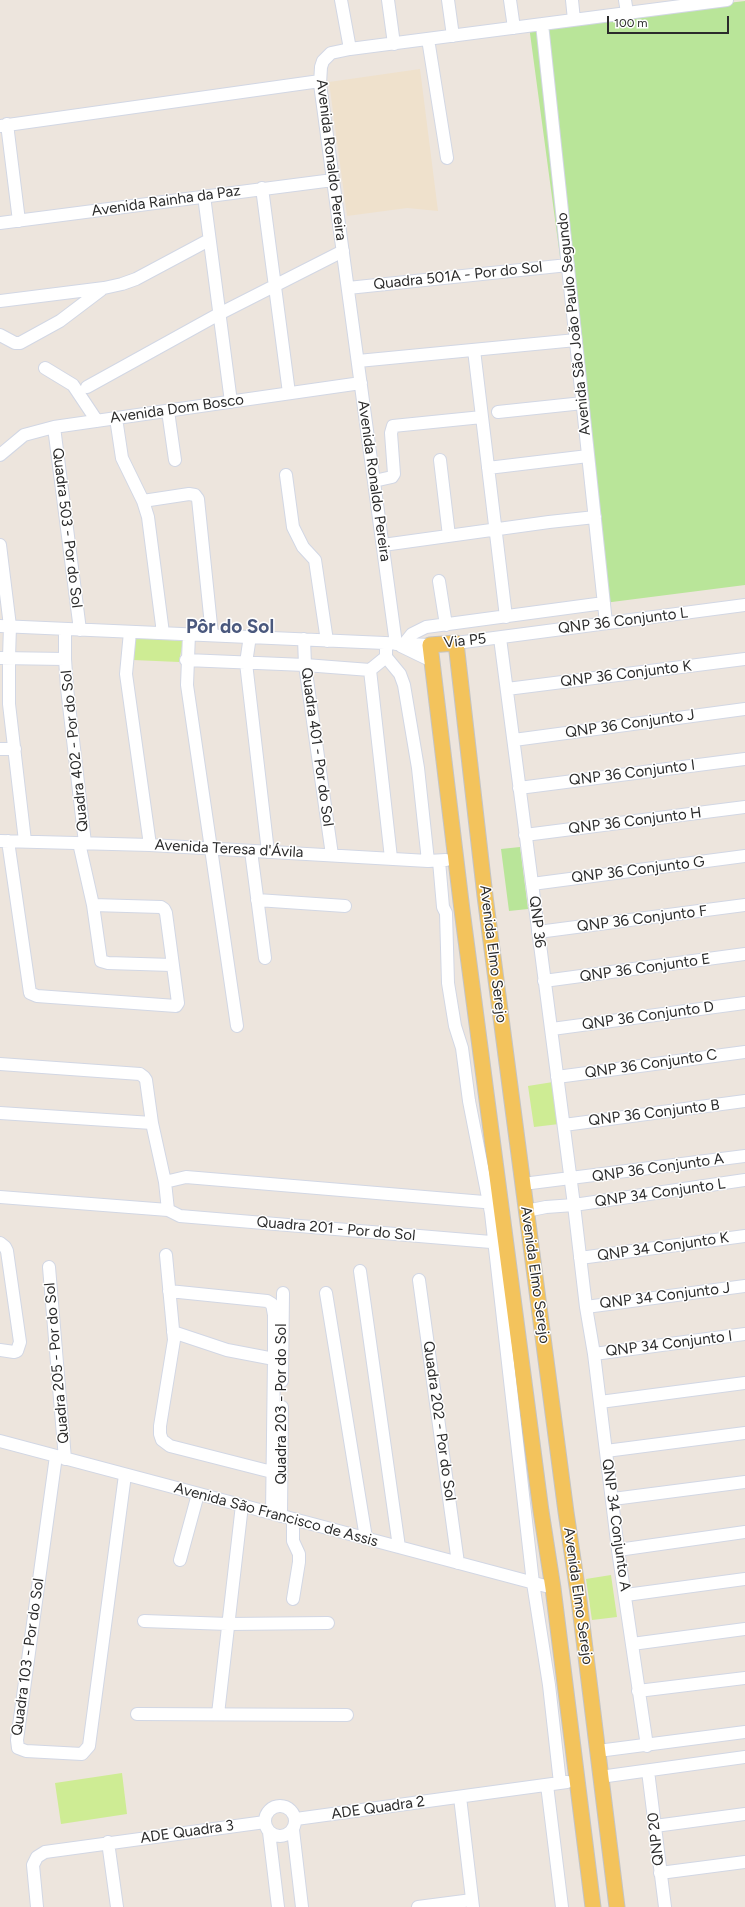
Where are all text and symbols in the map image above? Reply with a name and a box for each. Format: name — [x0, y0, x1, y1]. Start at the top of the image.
scale bar — [609, 8, 731, 34]
text: 100 m — [614, 16, 648, 30]
street label: Avenida Ronaldo Pereira — [312, 78, 350, 242]
street label: Avenida Rainha da Paz — [90, 182, 242, 220]
street label: Avenida São João Paulo Segundo — [553, 212, 595, 436]
street label: Quadra 501A - Por do Sol — [373, 258, 543, 294]
street label: Avenida Dom Bosco — [109, 391, 245, 427]
street label: Avenida Ronaldo Pereira — [354, 399, 394, 563]
street label: Quadra 503 - Por do Sol — [48, 447, 86, 609]
street label: QNP 36 Conjunto L — [557, 604, 689, 638]
district label: Pôr do Sol — [186, 616, 274, 638]
street label: Via P5 — [443, 630, 487, 652]
street label: QNP 36 Conjunto K — [559, 657, 693, 691]
street label: Quadra 401 - Por do Sol — [297, 666, 337, 828]
street label: Quadra 402 - Por do Sol — [58, 669, 92, 833]
street label: QNP 36 Conjunto J — [564, 706, 696, 742]
street label: QNP 36 Conjunto I — [568, 756, 696, 790]
street label: QNP 36 Conjunto H — [567, 804, 703, 838]
street label: Avenida Teresa d'Ávila — [154, 836, 304, 862]
street label: QNP 36 Conjunto G — [570, 853, 706, 887]
street label: Avenida Elmo Serejo — [476, 884, 510, 1024]
street label: QNP 36 — [525, 895, 549, 949]
street label: QNP 36 Conjunto F — [576, 902, 708, 936]
street label: QNP 36 Conjunto E — [579, 950, 711, 986]
street label: QNP 36 Conjunto D — [581, 998, 715, 1034]
street label: QNP 36 Conjunto C — [584, 1046, 718, 1082]
street label: QNP 36 Conjunto B — [587, 1096, 721, 1130]
street label: QNP 36 Conjunto A — [591, 1150, 725, 1186]
street label: QNP 34 Conjunto L — [594, 1175, 726, 1211]
street label: Avenida Elmo Serejo — [516, 1205, 554, 1345]
street label: Quadra 201 - Por do Sol — [256, 1213, 416, 1245]
street label: QNP 34 Conjunto K — [596, 1229, 730, 1265]
street label: QNP 34 Conjunto J — [599, 1279, 731, 1313]
street label: Quadra 205 - Por do Sol — [41, 1282, 73, 1444]
street label: Quadra 203 - Por do Sol — [273, 1323, 291, 1485]
street label: QNP 34 Conjunto I — [605, 1327, 733, 1361]
street label: Quadra 202 - Por do Sol — [419, 1340, 459, 1502]
street label: QNP 34 Conjunto A — [598, 1458, 634, 1592]
street label: Avenida São Francisco de Assis — [172, 1479, 380, 1551]
street label: Avenida Elmo Serejo — [559, 1526, 597, 1666]
street label: Quadra 103 - Por do Sol — [8, 1577, 48, 1737]
street label: ADE Quadra 2 — [330, 1793, 426, 1823]
street label: QNP 20 — [644, 1811, 668, 1867]
street label: ADE Quadra 3 — [139, 1817, 235, 1847]

